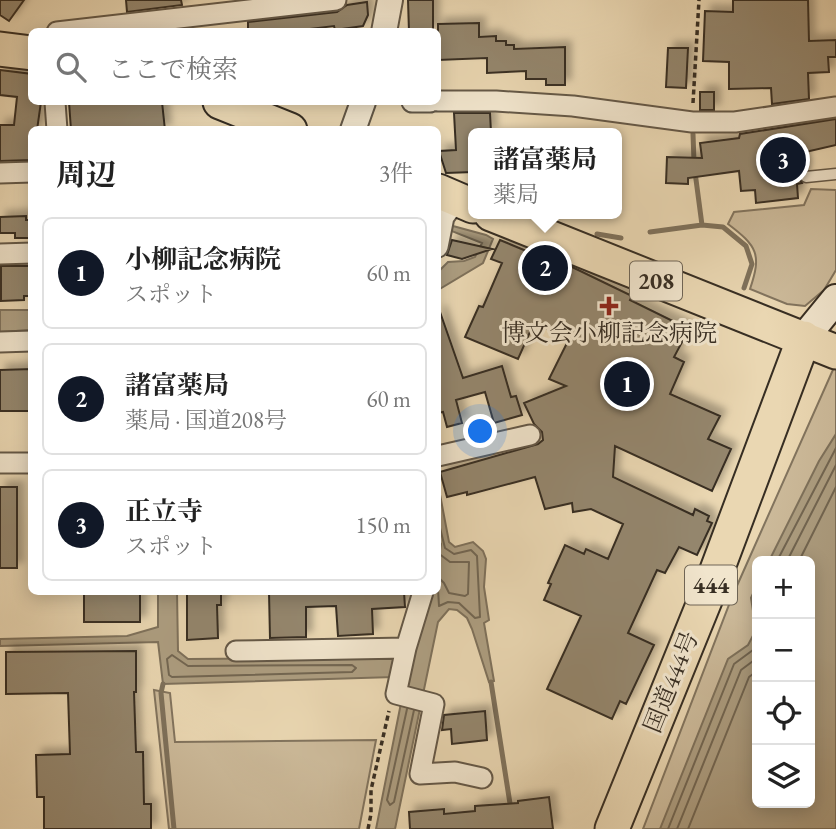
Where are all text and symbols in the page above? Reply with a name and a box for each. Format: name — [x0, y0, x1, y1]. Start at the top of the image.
search box — [28, 28, 441, 105]
icon: search — [52, 48, 90, 86]
text: ここで検索 — [108, 52, 238, 86]
popup — [468, 128, 622, 219]
pin: 3 — [760, 134, 806, 186]
text: 諸富薬局 — [493, 142, 597, 176]
text: 周辺 — [56, 155, 116, 194]
text: 3件 — [379, 158, 413, 188]
text: 薬局 — [493, 179, 539, 209]
text: 小柳記念病院 — [125, 242, 281, 276]
pin: 2 — [522, 242, 568, 294]
text: 1 — [75, 258, 87, 288]
text: 60 m — [366, 258, 411, 288]
road number: 208 — [630, 262, 682, 300]
text: スポット — [125, 279, 217, 309]
marker: 博文会小柳記念病院 — [599, 296, 619, 316]
place label: 博文会小柳記念病院 — [501, 317, 717, 348]
pin: 1 — [604, 358, 650, 410]
text: 諸富薬局 — [125, 368, 229, 402]
text: 2 — [75, 384, 87, 414]
text: 60 m — [366, 384, 411, 414]
text: 薬局 · 国道208号 — [125, 405, 287, 435]
your location — [463, 414, 497, 448]
text: 正立寺 — [125, 494, 203, 528]
text: 3 — [75, 510, 87, 540]
text: 150 m — [355, 510, 411, 540]
text: スポット — [125, 531, 217, 561]
map controls — [752, 556, 815, 808]
button: + — [752, 556, 815, 619]
road number: 444 — [685, 566, 737, 604]
button: − — [752, 619, 815, 682]
street label: 国道444号 — [636, 627, 705, 737]
button: locate — [752, 682, 815, 745]
button: layers — [752, 745, 815, 808]

